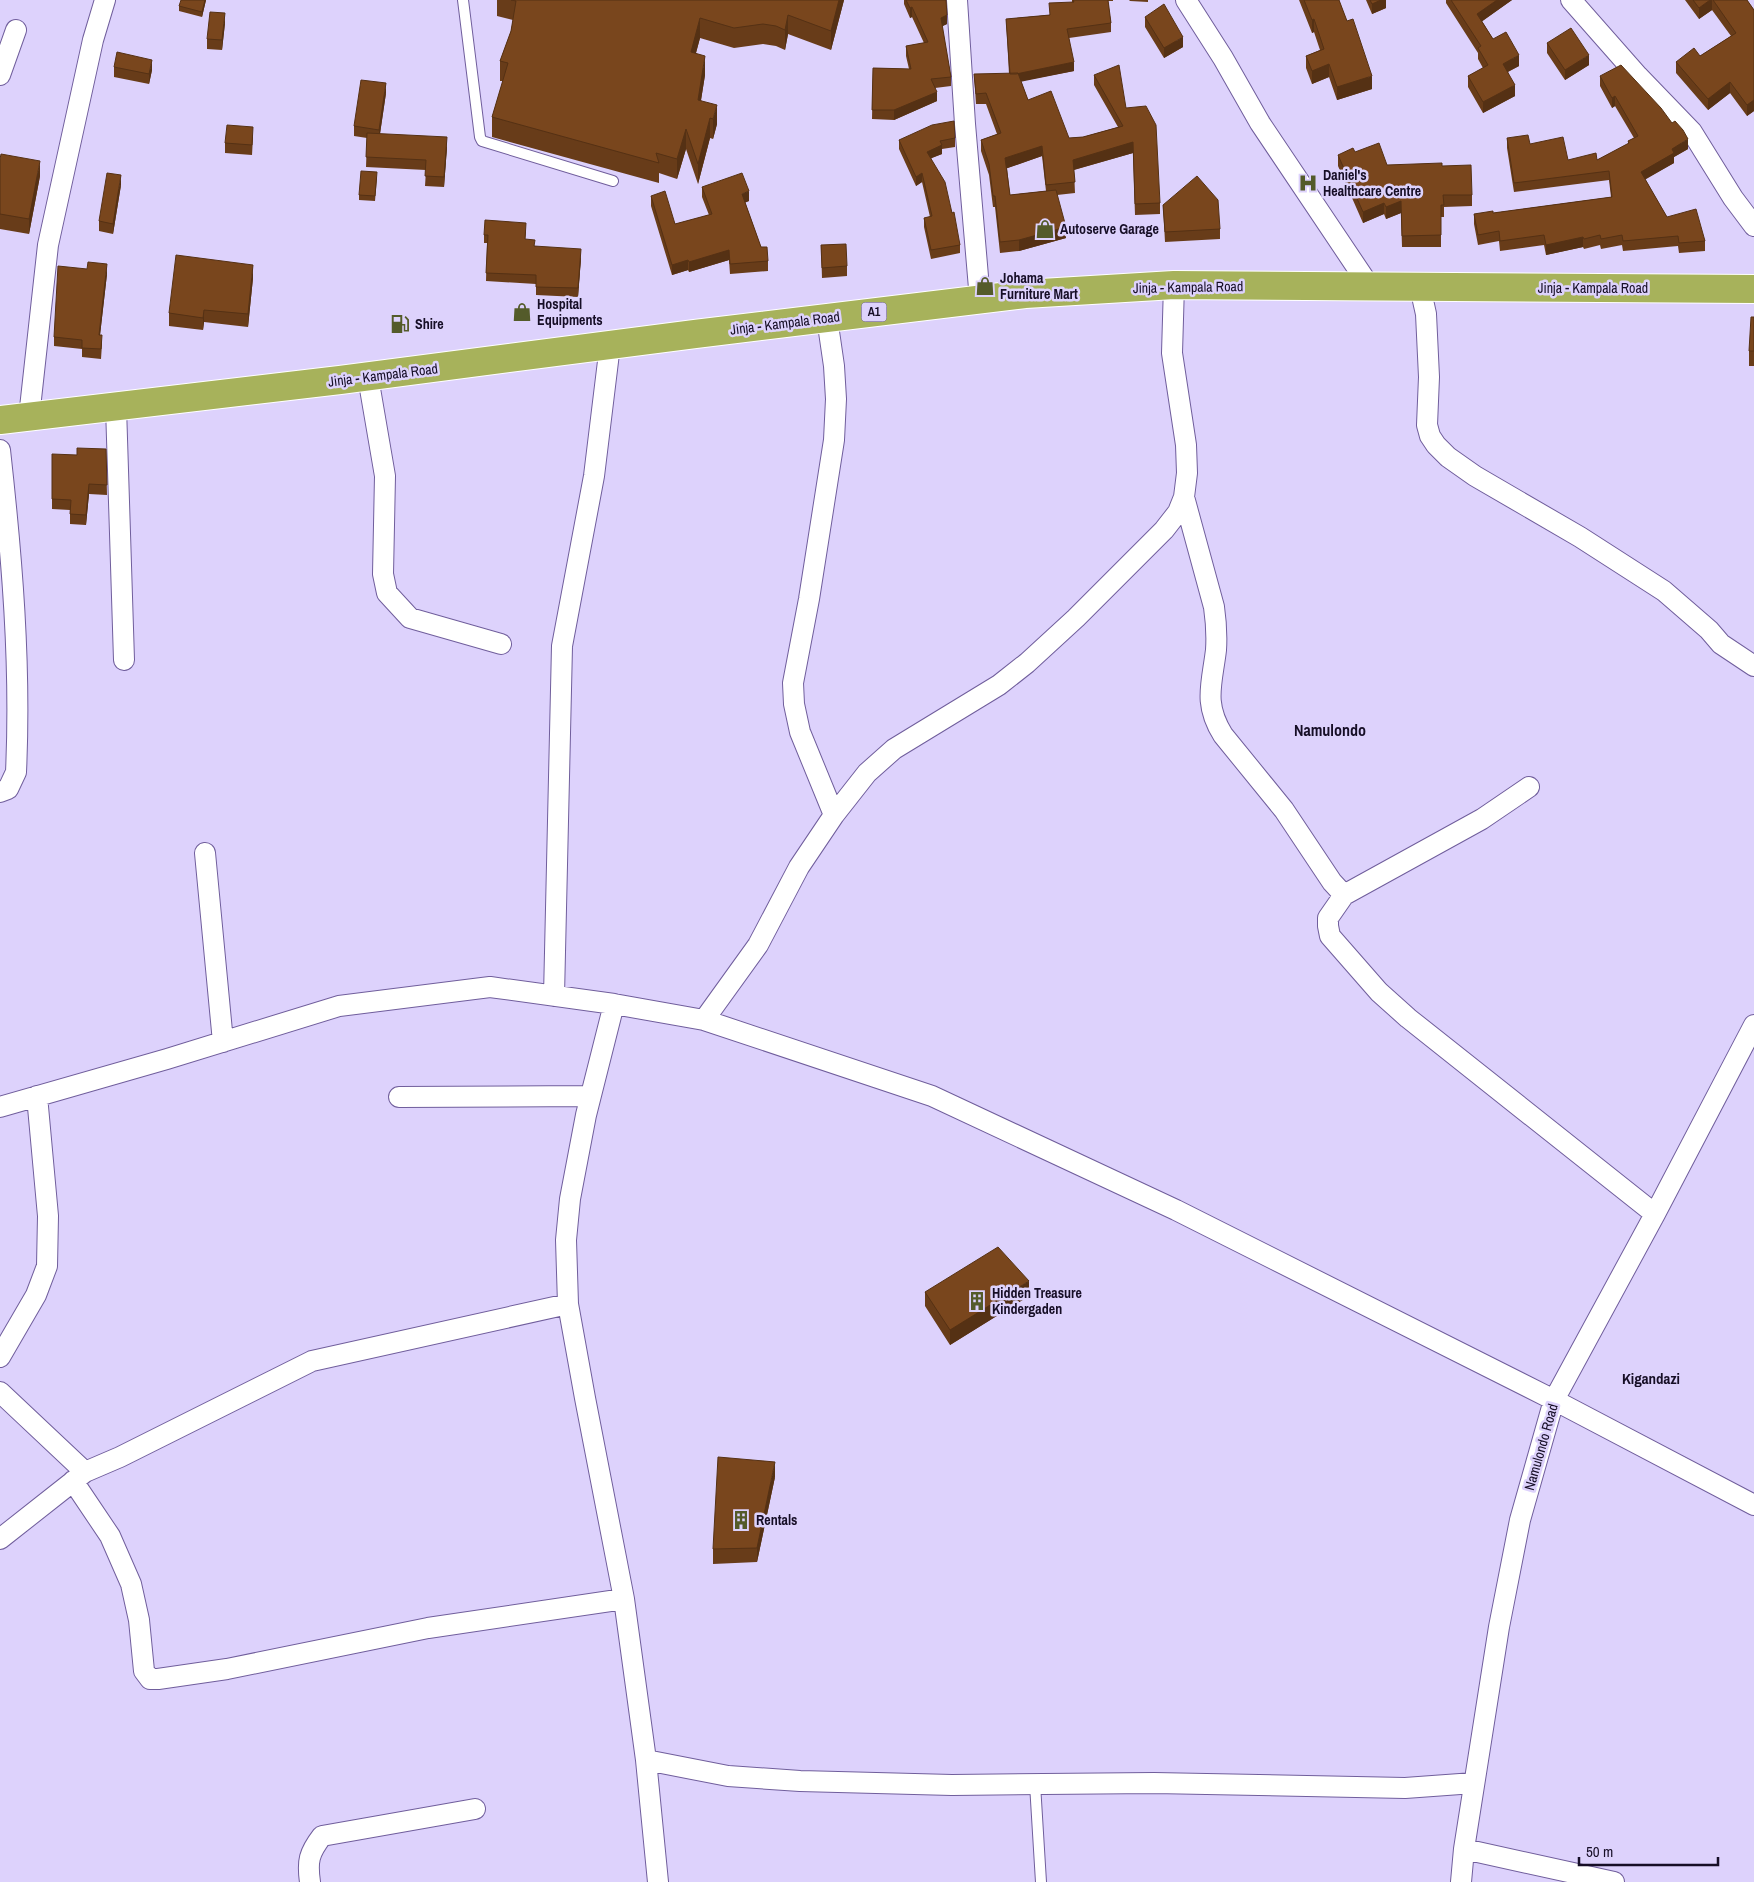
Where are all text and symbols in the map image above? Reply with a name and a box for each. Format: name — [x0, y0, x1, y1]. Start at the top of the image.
place label: Daniel's Healthcare Centre — [1323, 166, 1421, 200]
hospital icon: Daniel's Healthcare Centre — [1297, 172, 1319, 194]
shop icon: Autoserve Garage — [1034, 218, 1056, 240]
place label: Autoserve Garage — [1060, 220, 1159, 238]
place label: Johama Furniture Mart — [1000, 269, 1078, 303]
shop icon: Johama Furniture Mart — [974, 275, 996, 297]
street label: Jinja - Kampala Road — [1133, 277, 1243, 297]
street label: Jinja - Kampala Road — [1538, 279, 1648, 297]
place label: Hospital Equipments — [537, 295, 603, 329]
shop icon: Hospital Equipments — [511, 301, 533, 323]
road number: A1 — [862, 302, 886, 322]
street label: Jinja - Kampala Road — [729, 307, 841, 339]
fuel station icon: Shire — [389, 313, 411, 335]
place label: Shire — [415, 315, 444, 333]
street label: Jinja - Kampala Road — [327, 359, 439, 391]
district label: Namulondo — [1294, 719, 1366, 741]
place label: Hidden Treasure Kindergaden — [992, 1284, 1082, 1318]
building icon: Hidden Treasure Kindergaden — [966, 1290, 988, 1312]
district label: Kigandazi — [1622, 1368, 1680, 1389]
street label: Namulondo Road — [1520, 1402, 1562, 1492]
building icon: Rentals — [730, 1509, 752, 1531]
place label: Rentals — [756, 1511, 797, 1529]
scale bar — [1579, 1834, 1718, 1866]
text: 50 m — [1586, 1841, 1613, 1862]

